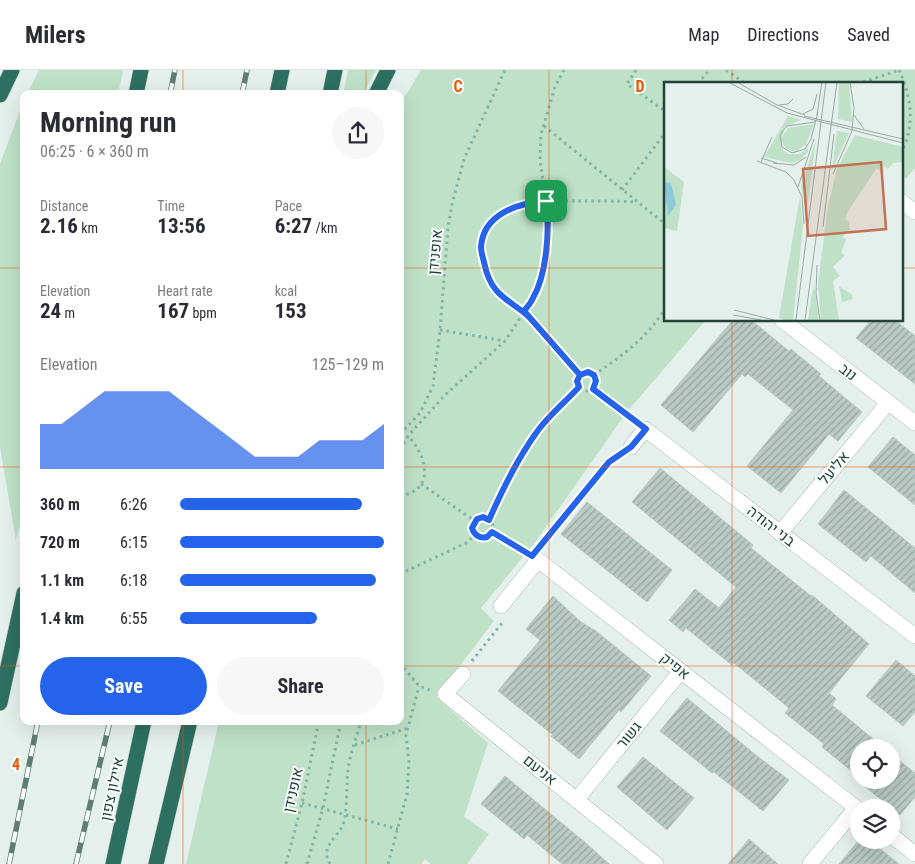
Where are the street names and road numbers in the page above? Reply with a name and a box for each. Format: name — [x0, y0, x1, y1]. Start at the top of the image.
street label: אופנידן — [424, 229, 446, 275]
street label: נוב — [835, 359, 861, 385]
street label: אליעל — [815, 448, 853, 488]
street label: בני יהודה — [744, 502, 799, 550]
street label: אפיק — [656, 649, 694, 683]
street label: גשור — [613, 718, 645, 752]
street label: אניעם — [520, 751, 560, 789]
street label: איילון צפון — [96, 755, 128, 823]
street label: אופנידן — [279, 766, 307, 814]

